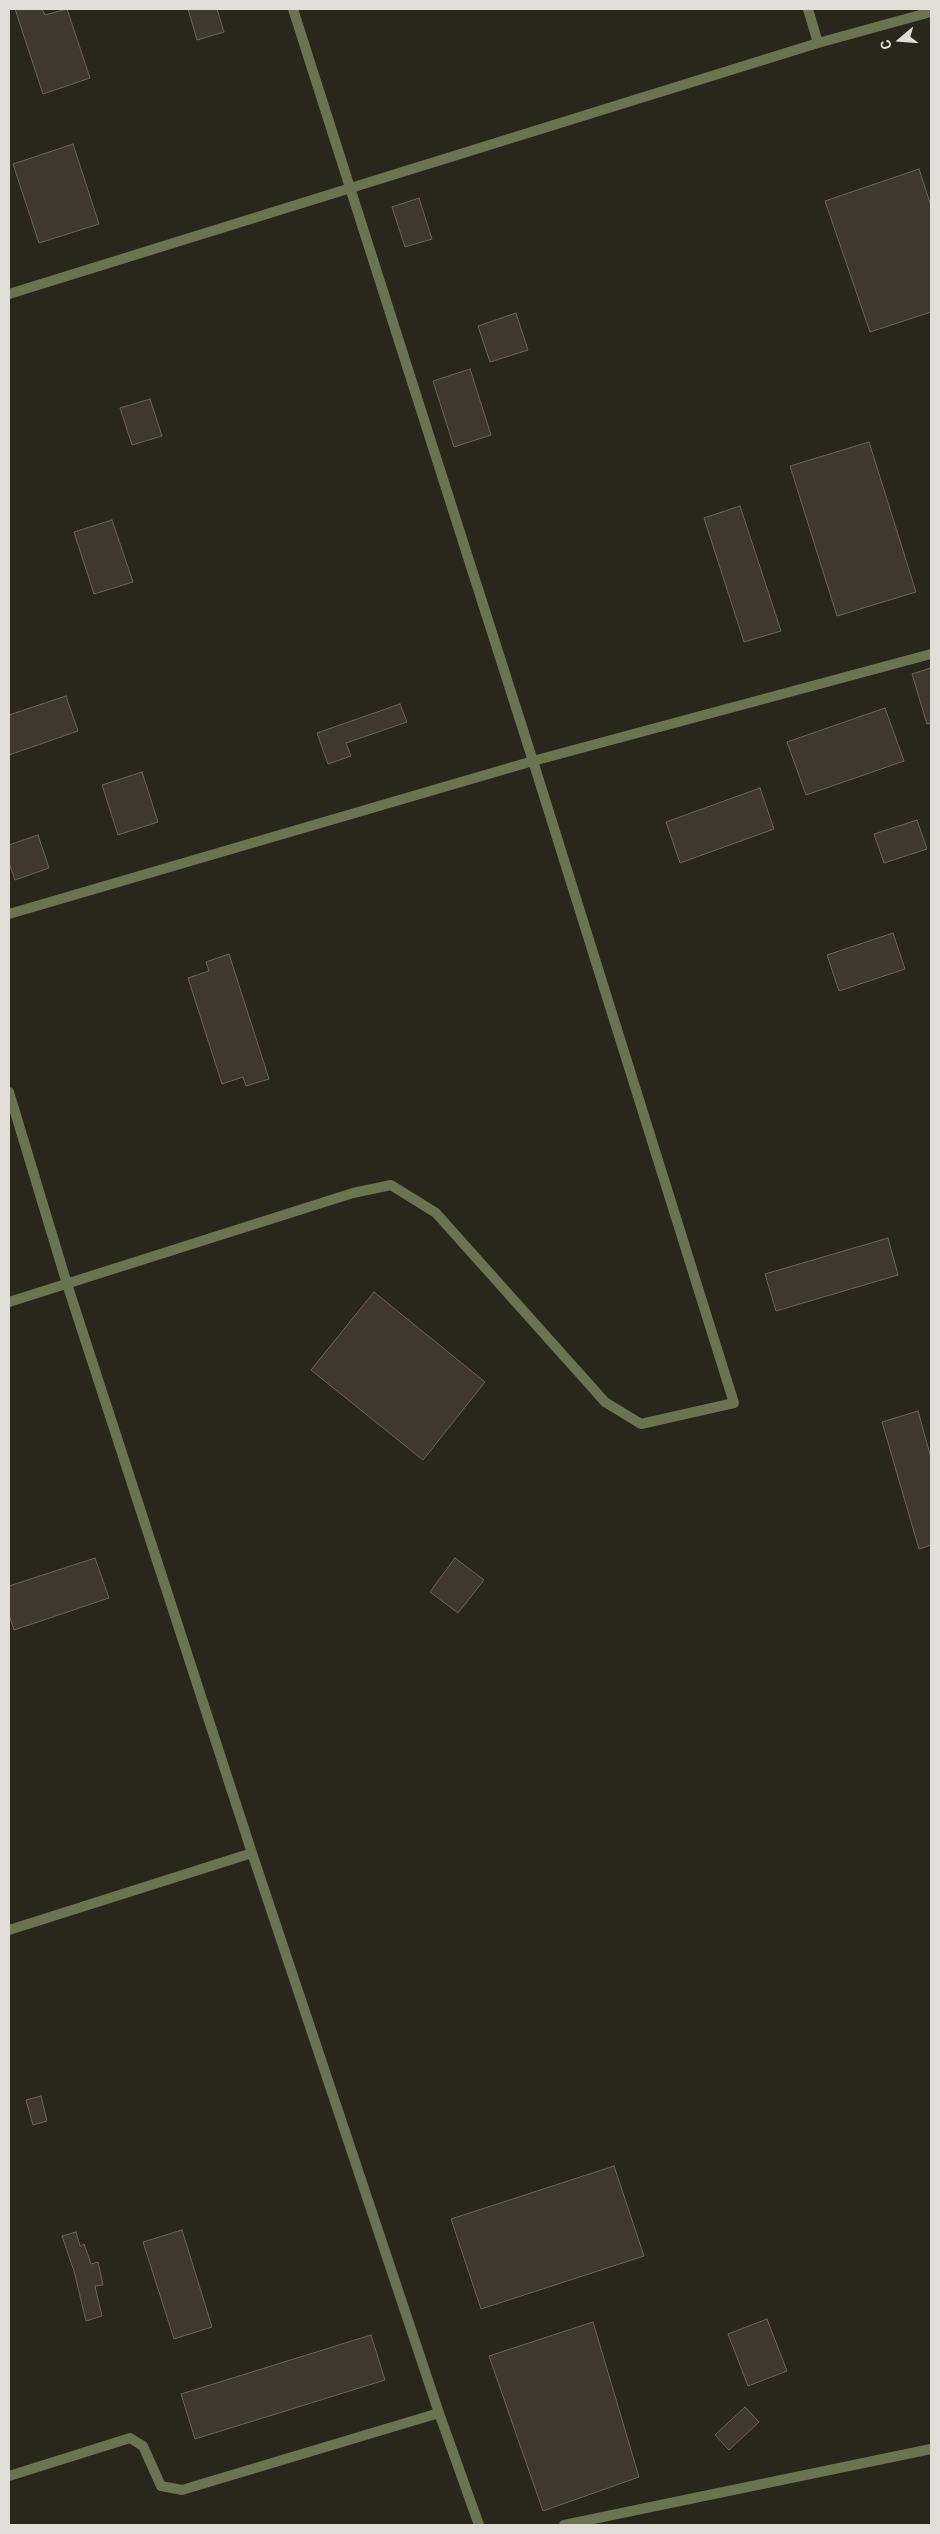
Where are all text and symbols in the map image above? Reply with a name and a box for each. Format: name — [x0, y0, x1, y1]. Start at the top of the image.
north arrow — [875, 15, 925, 65]
text: С — [877, 38, 895, 51]

